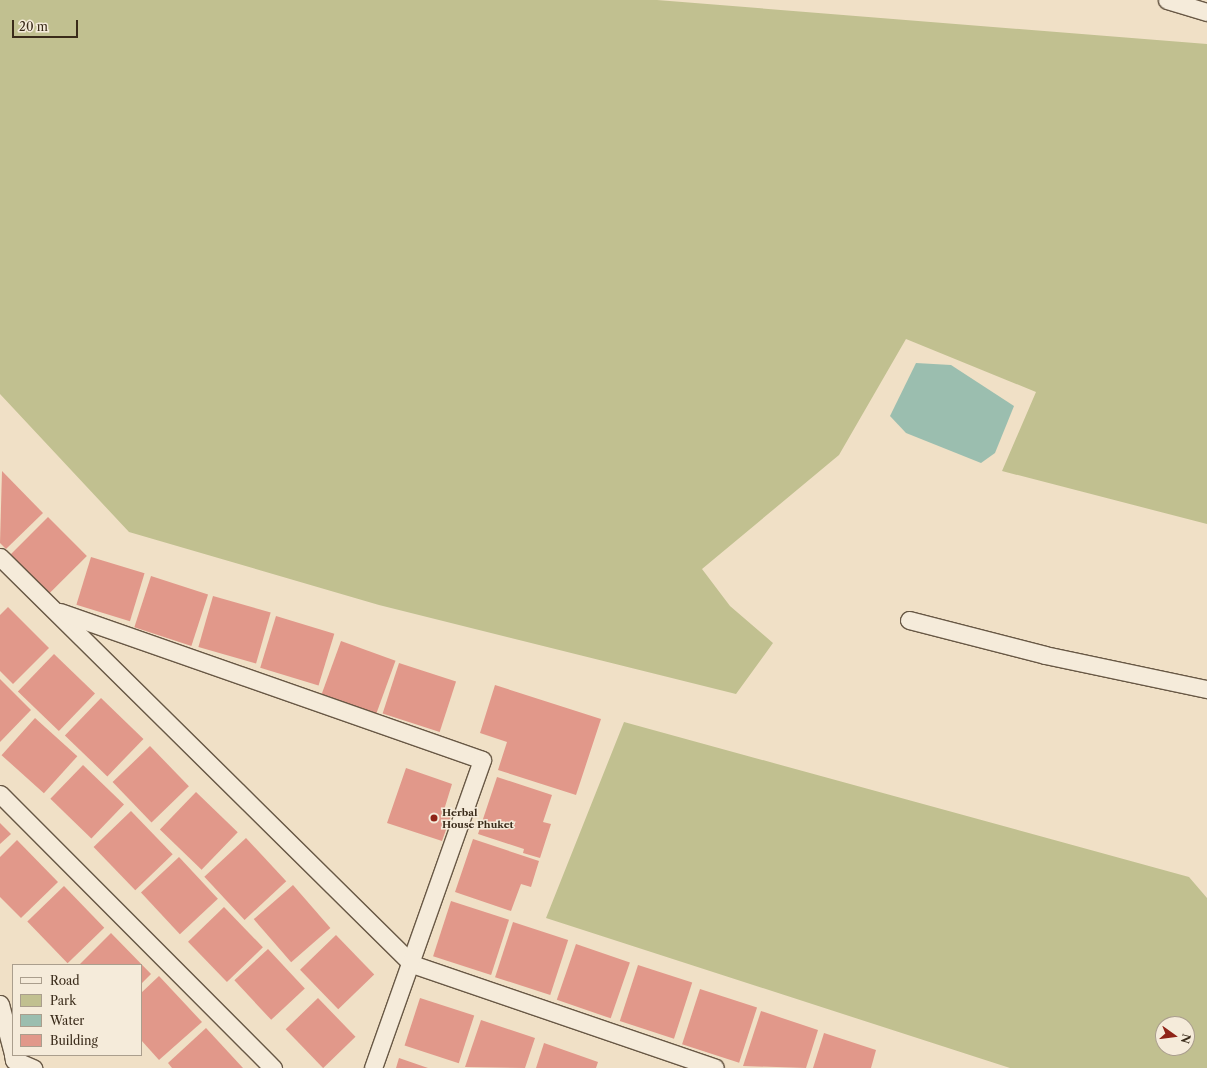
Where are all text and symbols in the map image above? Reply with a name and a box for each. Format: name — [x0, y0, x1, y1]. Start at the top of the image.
scale bar — [14, 12, 80, 38]
text: 20 m — [19, 19, 48, 34]
place label: Herbal House Phuket — [442, 806, 514, 830]
marker: Herbal House Phuket — [429, 813, 439, 823]
legend — [12, 964, 142, 1056]
text: Road — [50, 973, 80, 988]
text: Park — [50, 993, 76, 1008]
text: Water — [50, 1013, 84, 1028]
north arrow — [1155, 1016, 1195, 1056]
text: N — [1178, 1032, 1194, 1045]
text: Building — [50, 1033, 98, 1048]

